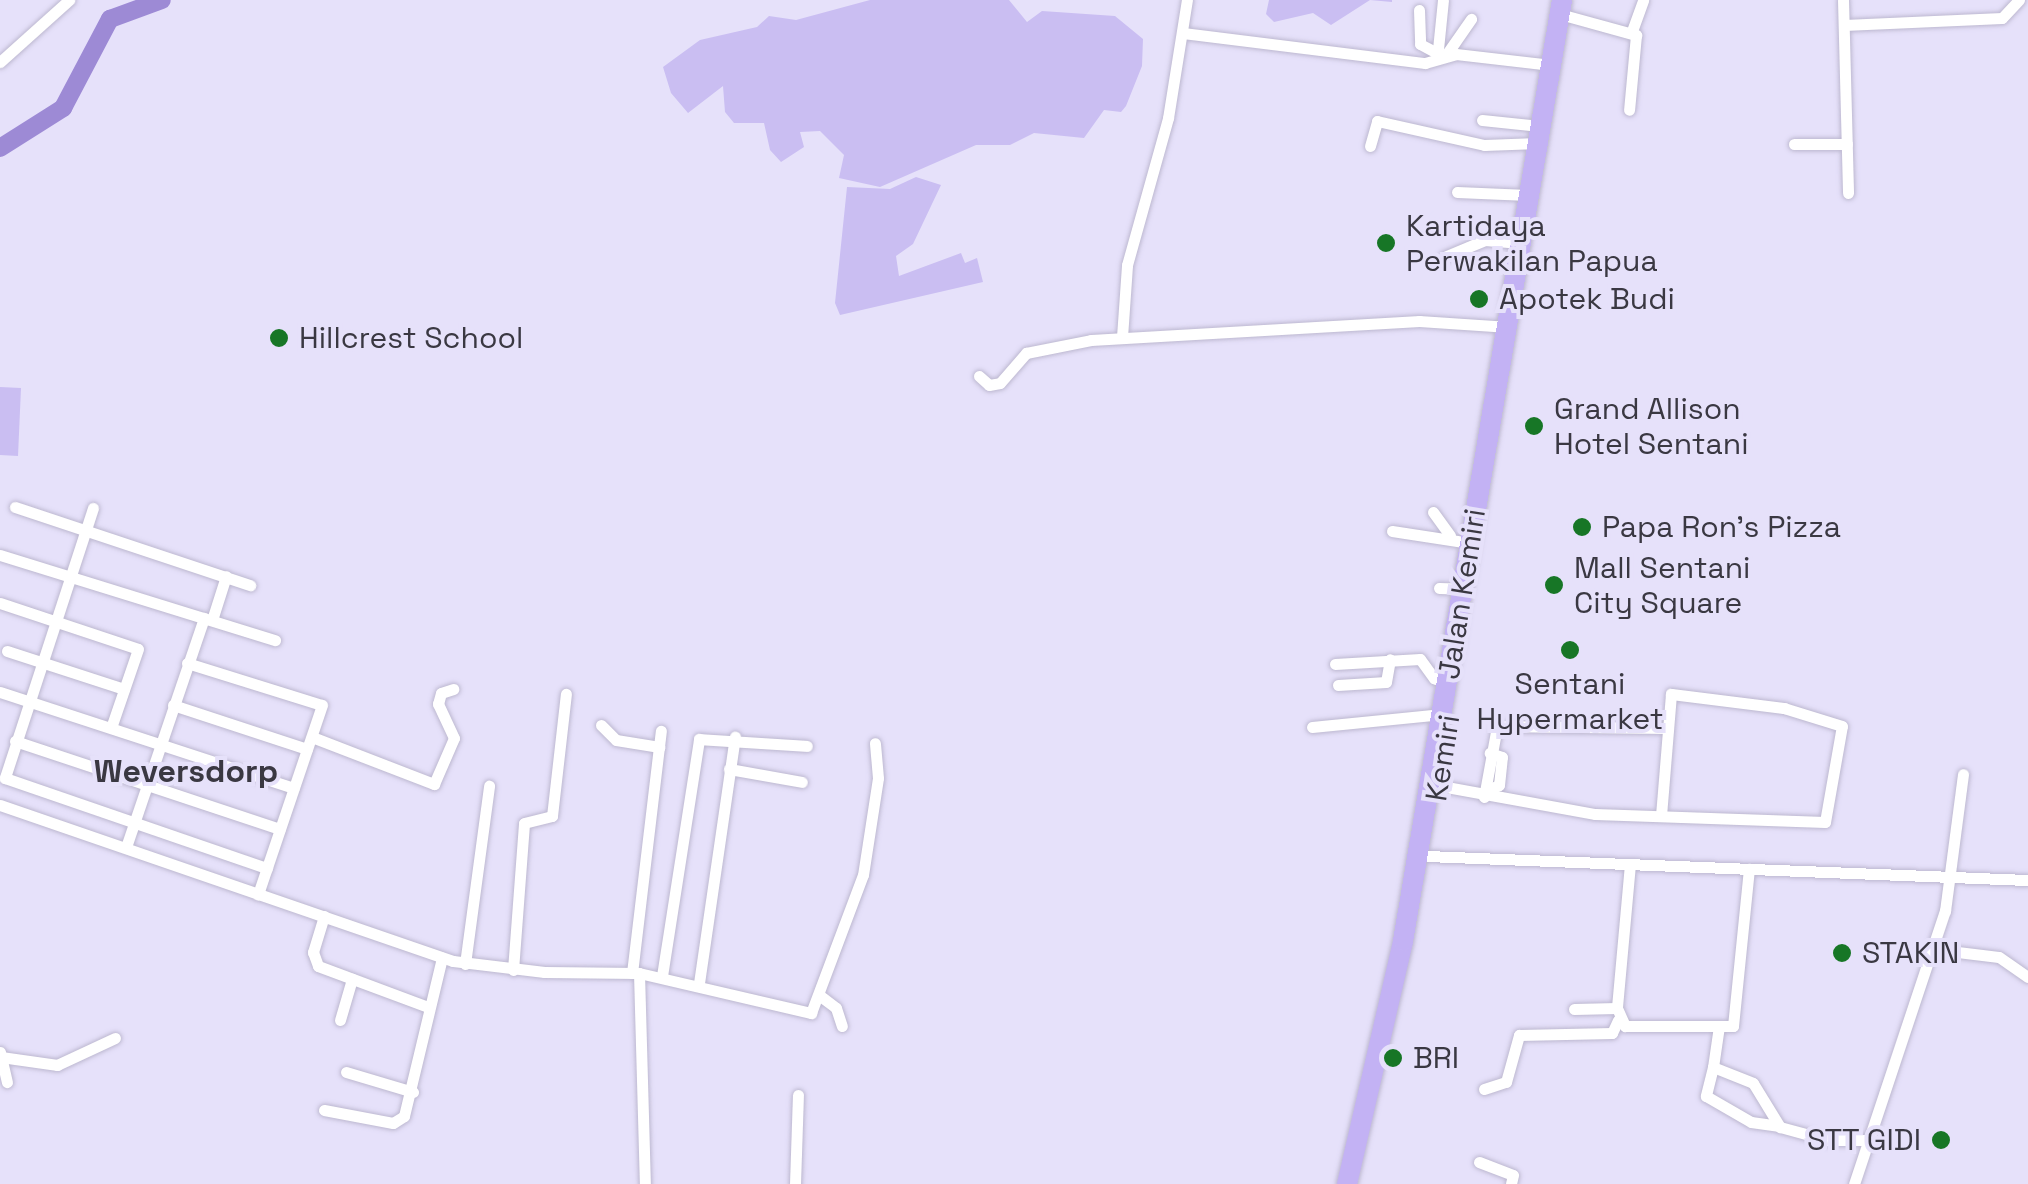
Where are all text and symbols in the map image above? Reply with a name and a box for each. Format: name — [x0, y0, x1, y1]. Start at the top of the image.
place label: Kartidaya Perwakilan Papua — [1406, 208, 1658, 278]
marker: Kartidaya Perwakilan Papua — [1375, 232, 1397, 254]
place label: Apotek Budi — [1499, 281, 1675, 317]
marker: Apotek Budi — [1468, 288, 1490, 310]
place label: Hillcrest School — [299, 320, 523, 356]
marker: Hillcrest School — [268, 327, 290, 349]
place label: Grand Allison Hotel Sentani — [1554, 391, 1749, 462]
marker: Grand Allison Hotel Sentani — [1523, 415, 1545, 437]
street label: Jalan Kemiri — [1431, 506, 1493, 682]
place label: Papa Ron's Pizza — [1602, 509, 1841, 545]
marker: Papa Ron's Pizza — [1571, 516, 1593, 538]
place label: Mall Sentani City Square — [1574, 550, 1750, 620]
marker: Mall Sentani City Square — [1543, 574, 1565, 596]
marker: Sentani Hypermarket — [1559, 639, 1581, 661]
place label: Sentani Hypermarket — [1476, 666, 1664, 736]
street label: Kemiri — [1418, 712, 1468, 804]
district label: Weversdorp — [94, 752, 278, 790]
place label: STAKIN — [1862, 935, 1959, 971]
marker: STAKIN — [1831, 942, 1853, 964]
place label: BRI — [1413, 1040, 1459, 1076]
marker: BRI — [1382, 1047, 1404, 1069]
place label: STT GIDI — [1806, 1122, 1921, 1158]
marker: STT GIDI — [1930, 1129, 1952, 1151]

